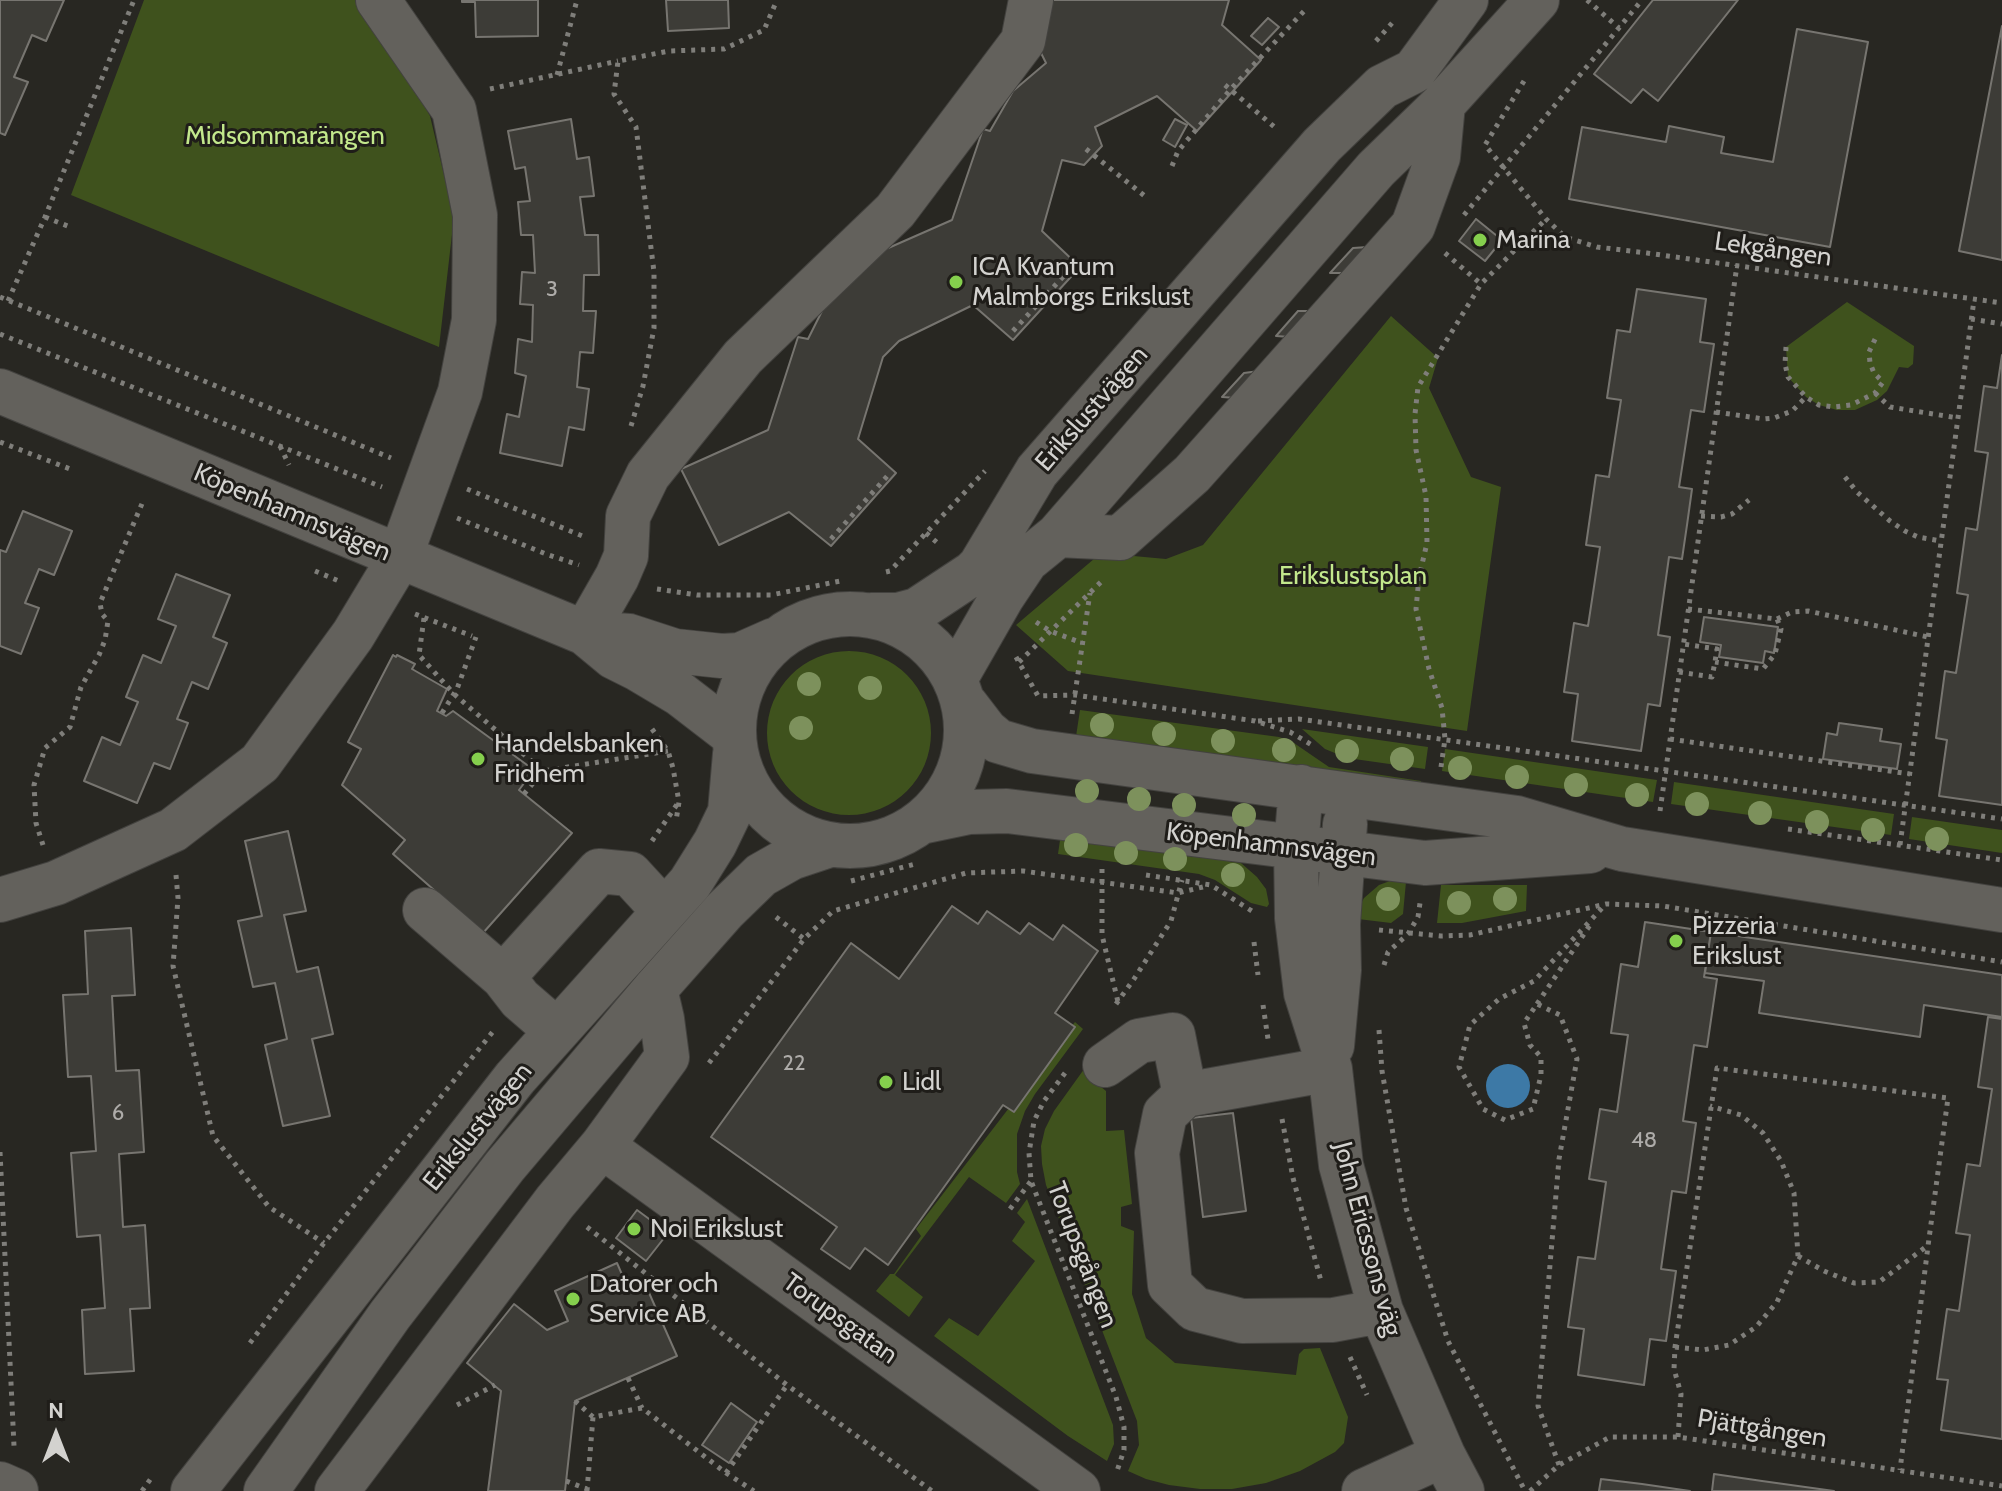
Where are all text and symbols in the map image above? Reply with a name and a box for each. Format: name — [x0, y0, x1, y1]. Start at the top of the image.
park label: Midsommarängen — [185, 120, 385, 152]
place label: Marina — [1496, 224, 1570, 256]
street label: Lekgången — [1712, 226, 1834, 274]
marker: Marina — [1471, 231, 1489, 249]
place label: ICA Kvantum Malmborgs Erikslust — [972, 251, 1190, 312]
marker: ICA Kvantum Malmborgs Erikslust — [947, 273, 965, 291]
house number: 3 — [546, 277, 558, 303]
street label: Erikslustvägen — [1029, 340, 1155, 478]
street label: Köpenhamnsvägen — [189, 457, 395, 569]
park label: Erikslustsplan — [1279, 560, 1427, 592]
place label: Handelsbanken Fridhem — [494, 728, 664, 790]
marker: Handelsbanken Fridhem — [469, 750, 487, 768]
street label: Köpenhamnsvägen — [1164, 817, 1378, 873]
place label: Pizzeria Erikslust — [1692, 910, 1782, 972]
marker: Pizzeria Erikslust — [1667, 932, 1685, 950]
house number: 22 — [782, 1051, 806, 1077]
street label: Erikslustvägen — [417, 1057, 539, 1197]
place label: Lidl — [902, 1066, 941, 1098]
marker: Lidl — [877, 1073, 895, 1091]
house number: 6 — [112, 1101, 124, 1127]
house number: 48 — [1631, 1128, 1657, 1154]
street label: John Ericssons väg — [1326, 1138, 1408, 1340]
street label: Torupsgången — [1040, 1178, 1124, 1332]
place label: Noi Erikslust — [650, 1213, 783, 1245]
marker: Noi Erikslust — [625, 1220, 643, 1238]
street label: Torupsgatan — [777, 1267, 903, 1371]
place label: Datorer och Service AB — [589, 1268, 718, 1330]
marker: Datorer och Service AB — [564, 1290, 582, 1308]
north arrow — [16, 1395, 96, 1475]
text: N — [48, 1397, 64, 1424]
street label: Pjättgången — [1695, 1403, 1829, 1455]

